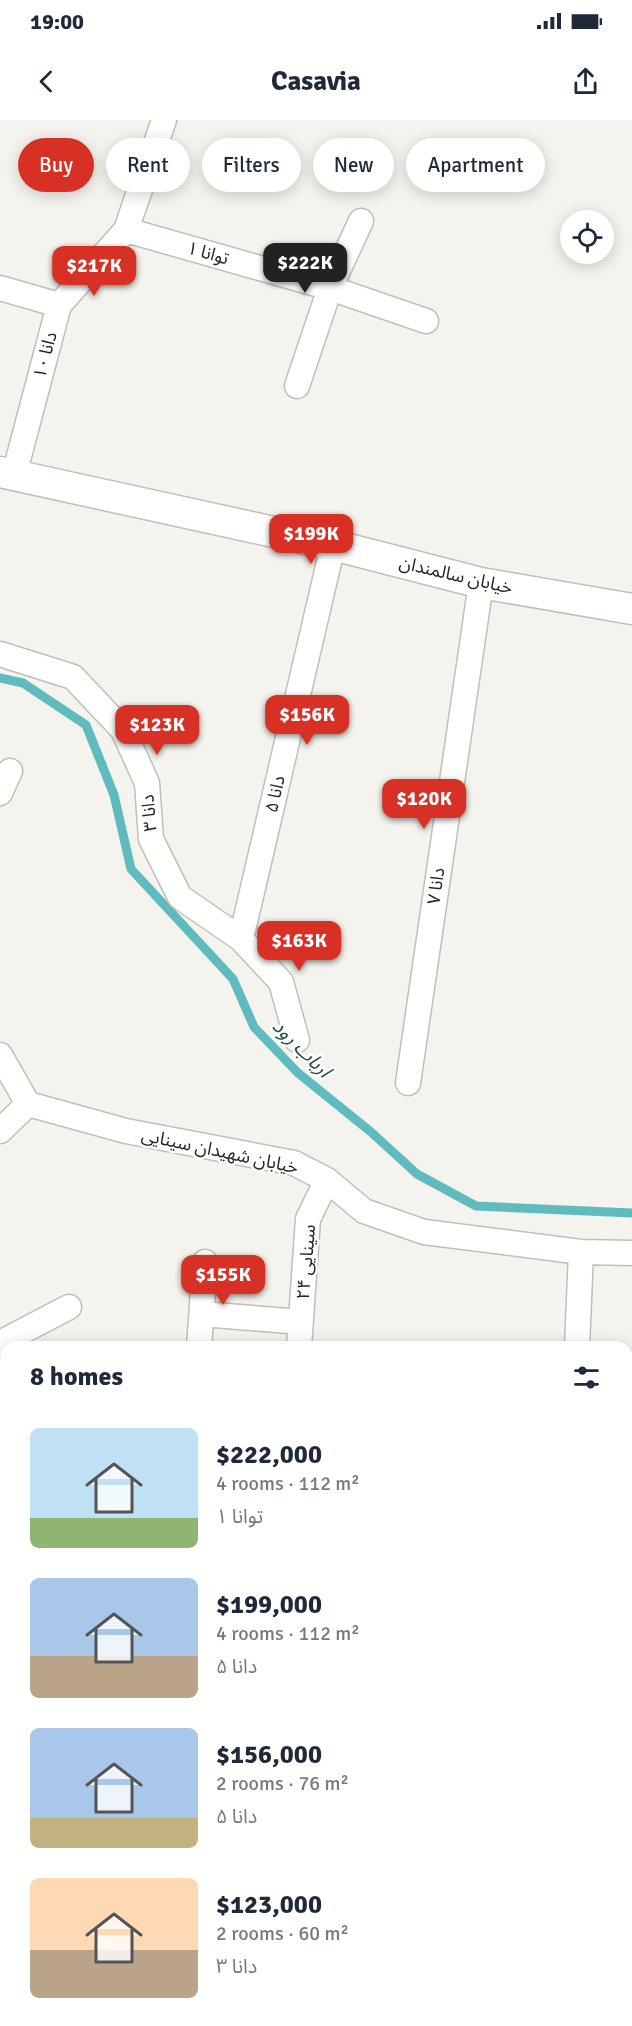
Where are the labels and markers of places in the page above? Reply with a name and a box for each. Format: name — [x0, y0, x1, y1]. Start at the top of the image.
pin: $222K — [263, 243, 347, 294]
pin: $217K — [52, 246, 136, 297]
pin: $199K — [269, 514, 353, 565]
pin: $156K — [265, 695, 349, 746]
pin: $123K — [115, 705, 199, 756]
pin: $120K — [382, 779, 466, 830]
pin: $163K — [257, 921, 341, 972]
pin: $155K — [181, 1255, 265, 1306]

